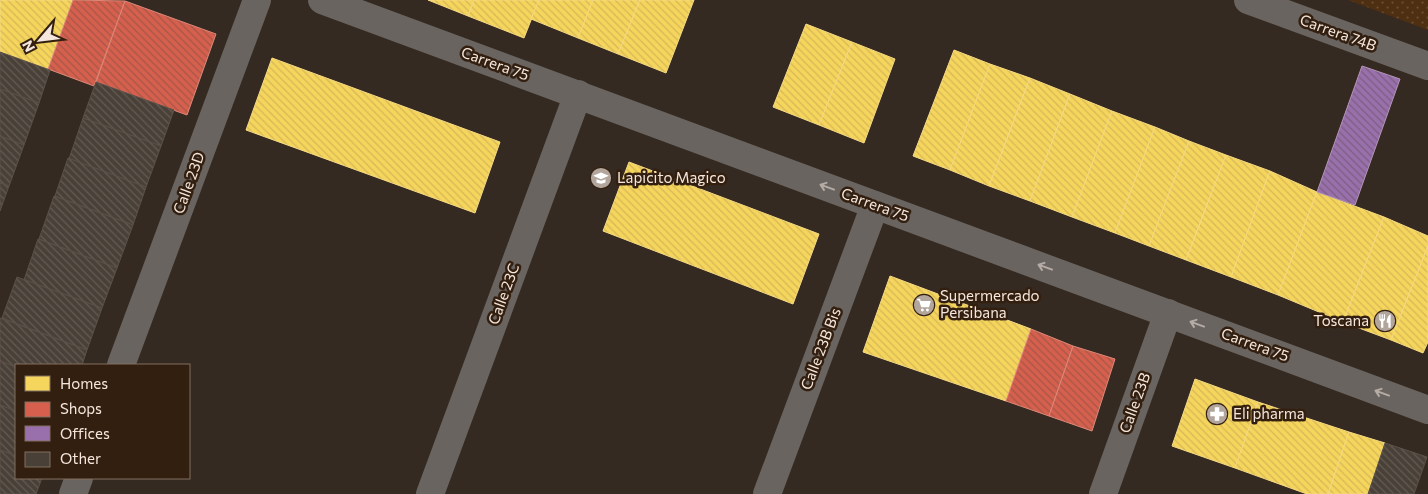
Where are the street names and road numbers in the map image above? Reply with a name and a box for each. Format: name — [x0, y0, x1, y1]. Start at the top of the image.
street label: Carrera 74B — [1298, 10, 1379, 54]
street label: Carrera 75 — [459, 42, 532, 84]
street label: Calle 23D — [169, 149, 208, 216]
street label: Carrera 75 — [839, 183, 912, 225]
street label: Calle 23C — [484, 261, 522, 327]
street label: Calle 23B Bis — [796, 305, 844, 392]
street label: Carrera 75 — [1219, 323, 1292, 365]
street label: Calle 23B — [1115, 370, 1153, 435]

